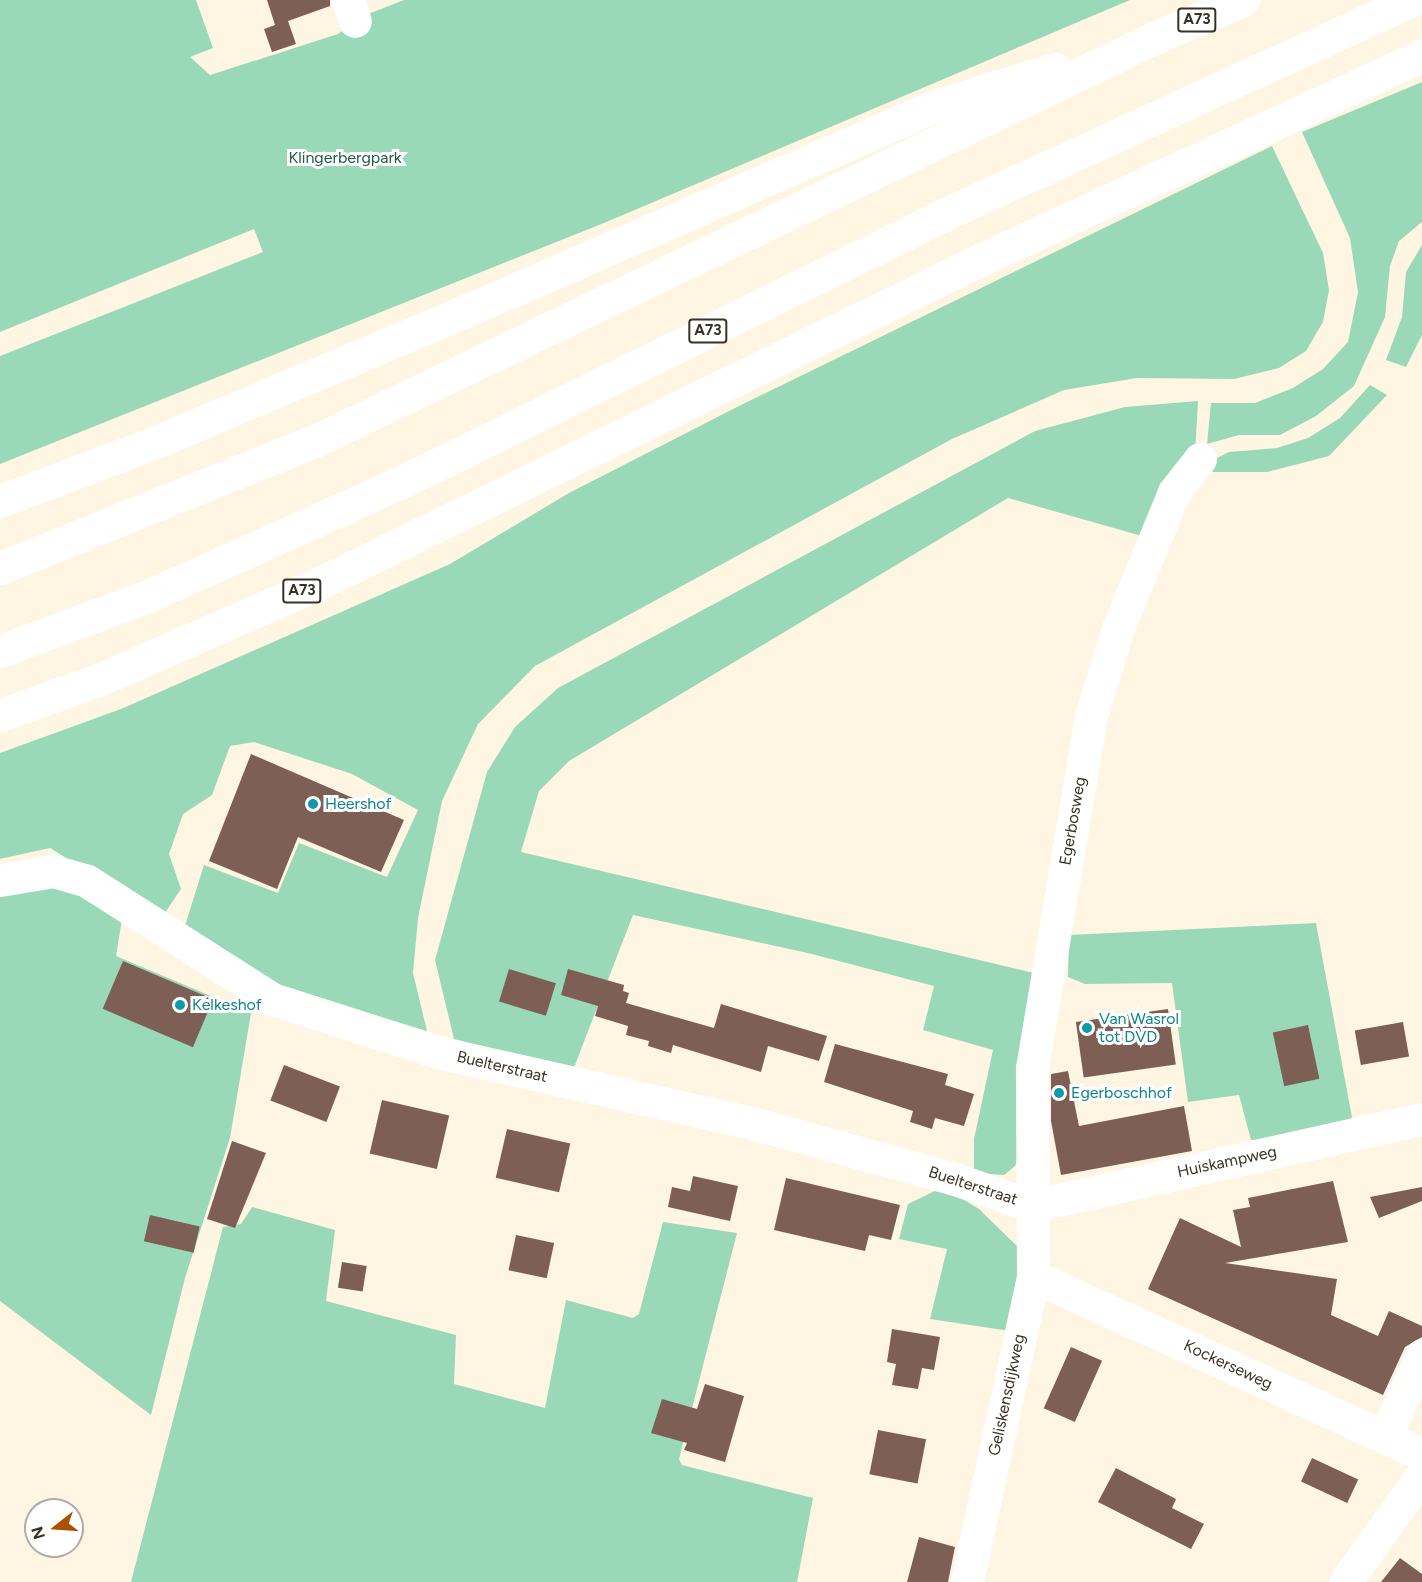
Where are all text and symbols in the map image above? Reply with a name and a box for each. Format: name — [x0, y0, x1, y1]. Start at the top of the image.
road number: A73 — [1176, 8, 1218, 32]
park label: Klingerbergpark — [288, 148, 402, 168]
road number: A73 — [687, 319, 729, 343]
road number: A73 — [281, 579, 323, 603]
street label: Egerbosweg — [1056, 775, 1090, 867]
place label: Heershof — [325, 794, 391, 814]
marker: Heershof — [306, 797, 320, 811]
place label: Kelkeshof — [192, 995, 262, 1015]
marker: Kelkeshof — [173, 998, 187, 1012]
place label: Van Wasrol tot DVD — [1099, 1009, 1179, 1047]
marker: Van Wasrol tot DVD — [1080, 1021, 1094, 1035]
street label: Buelterstraat — [455, 1047, 549, 1087]
place label: Egerboschhof — [1071, 1083, 1172, 1103]
marker: Egerboschhof — [1052, 1086, 1066, 1100]
street label: Huiskampweg — [1176, 1142, 1278, 1182]
street label: Buelterstraat — [926, 1163, 1020, 1209]
street label: Geliskensdijkweg — [985, 1332, 1029, 1458]
street label: Kockerseweg — [1181, 1336, 1275, 1394]
north arrow — [24, 1498, 84, 1558]
text: N — [27, 1524, 49, 1542]

